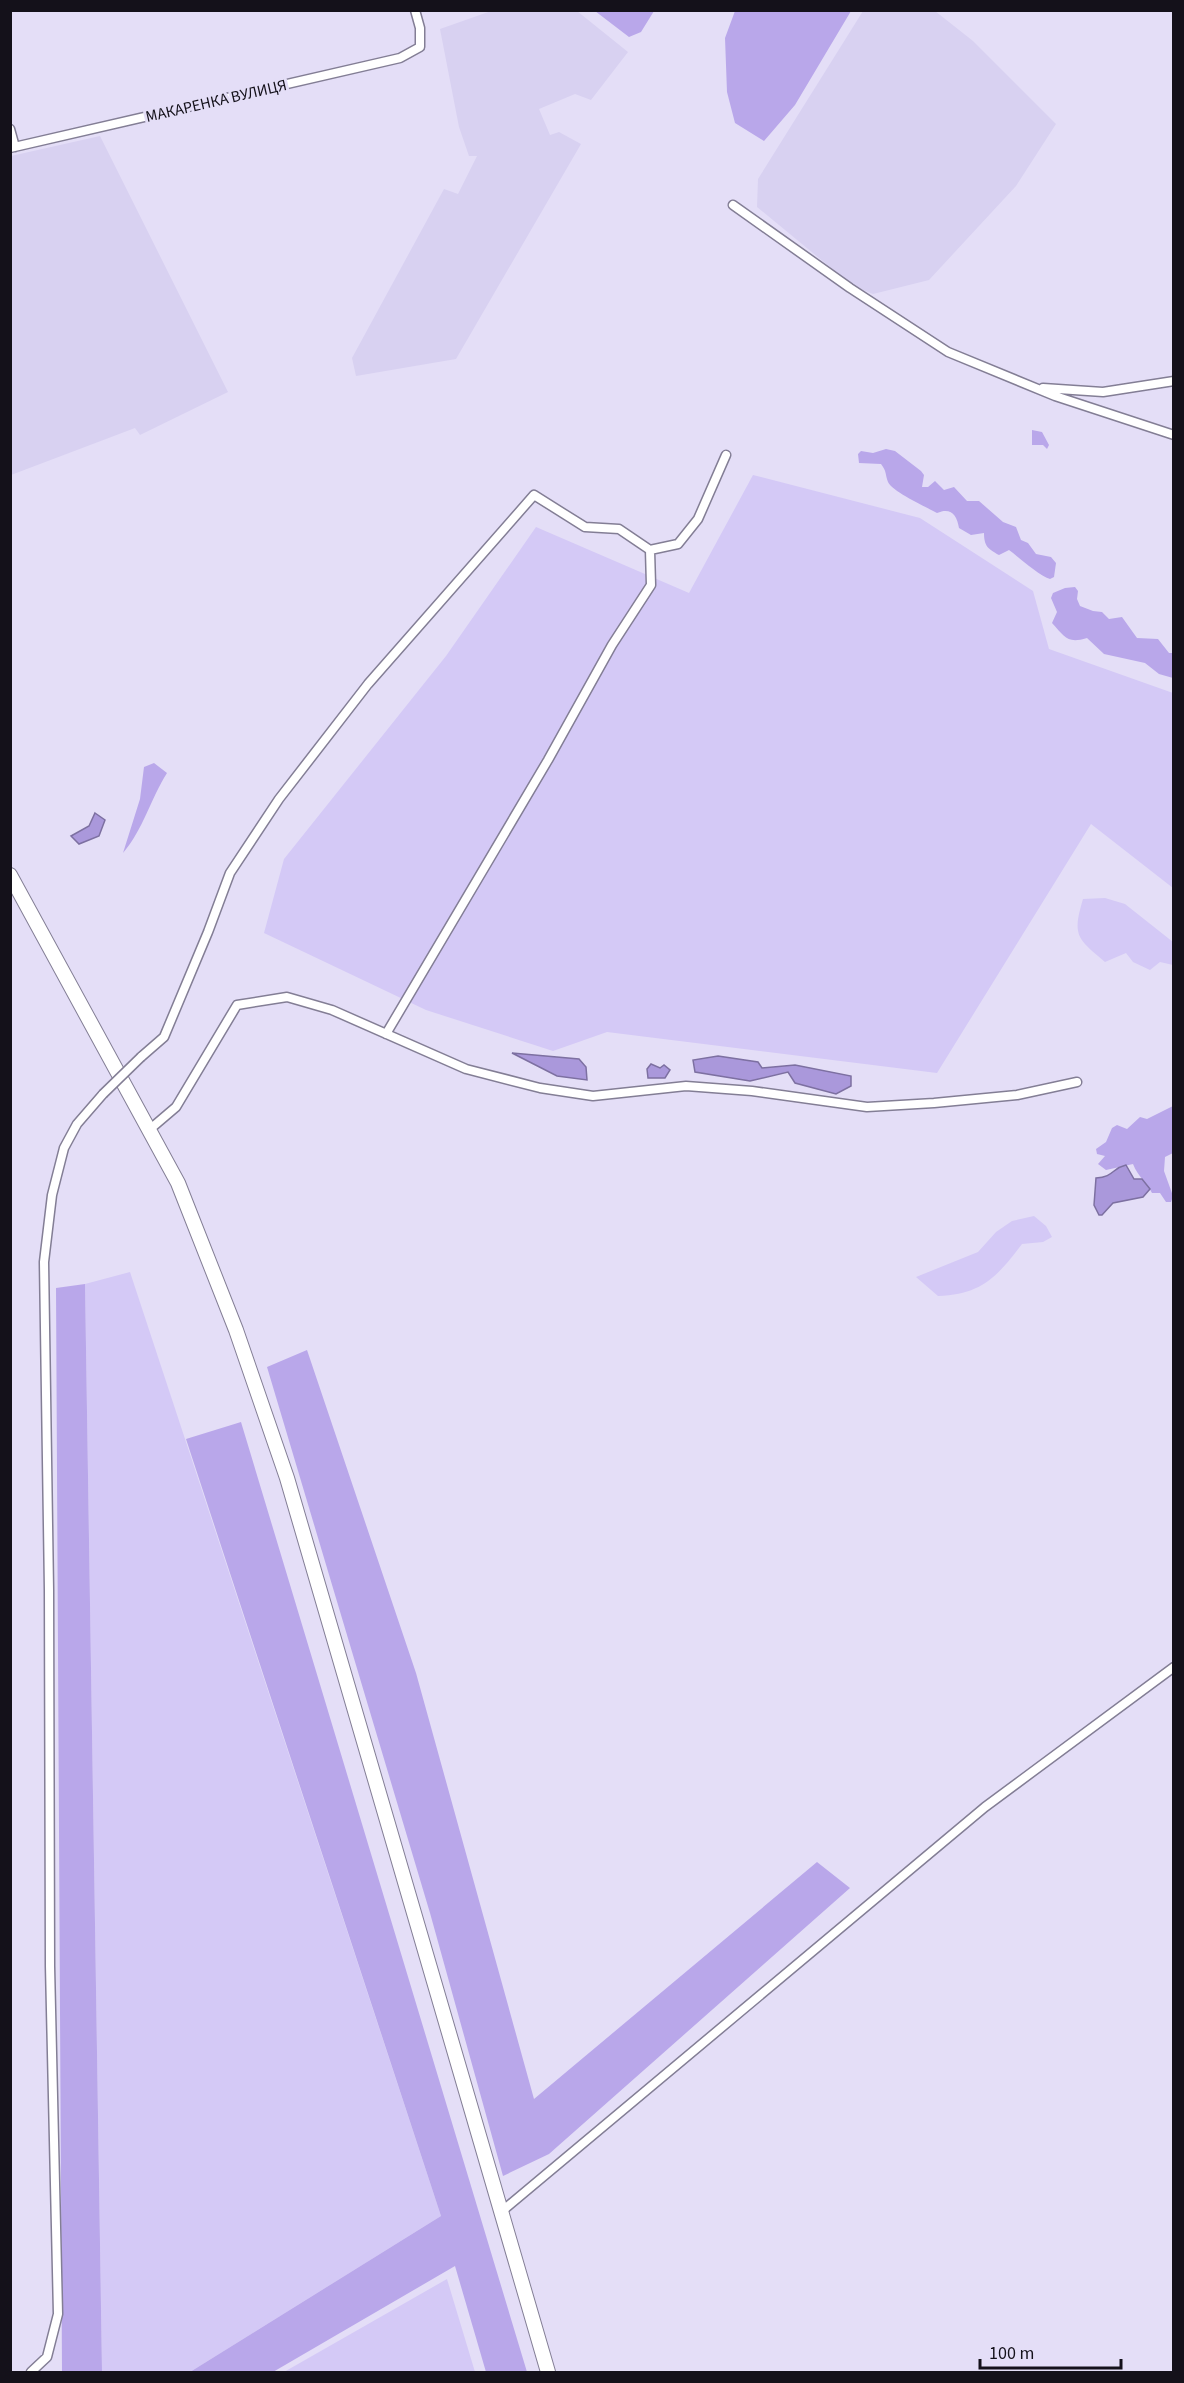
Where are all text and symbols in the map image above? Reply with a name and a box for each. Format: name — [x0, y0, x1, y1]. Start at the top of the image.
street label: МАКАРЕНКА ВУЛИЦЯ — [143, 74, 289, 128]
scale bar — [980, 2332, 1121, 2370]
text: 100 m — [989, 2341, 1034, 2366]

